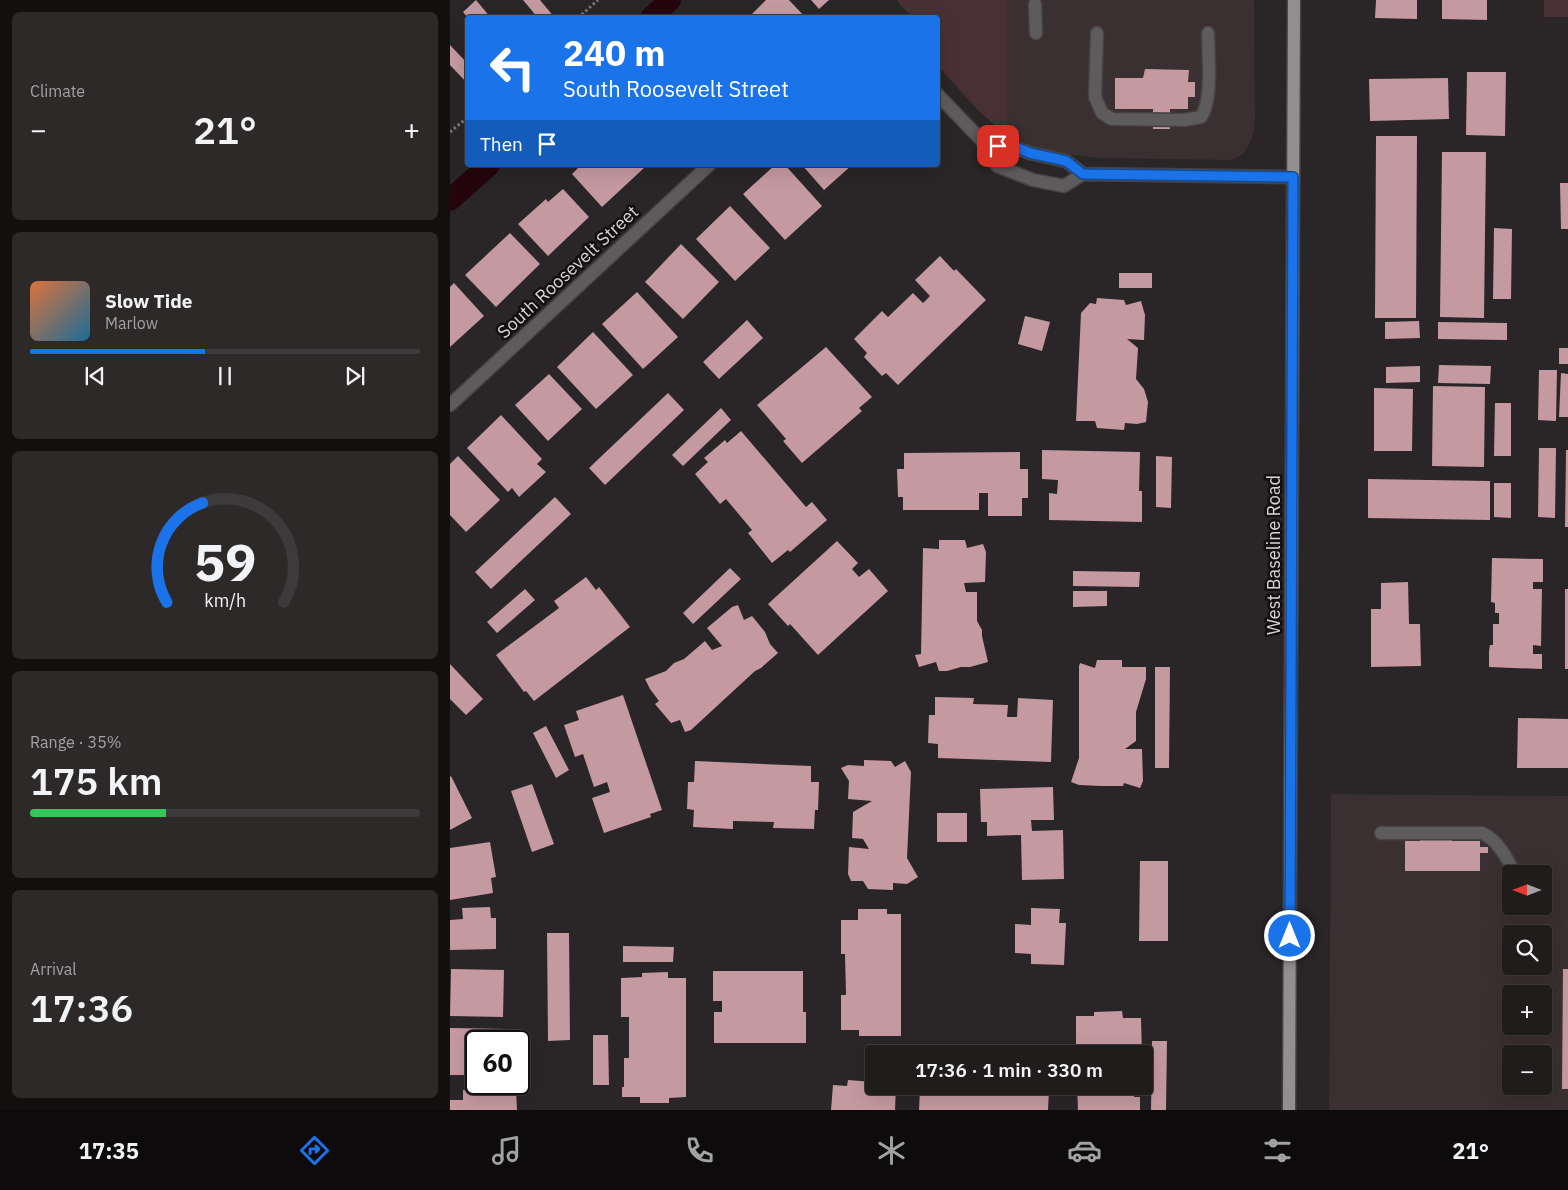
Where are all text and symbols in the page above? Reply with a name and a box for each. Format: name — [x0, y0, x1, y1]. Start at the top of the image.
text: 240 m — [563, 30, 666, 76]
icon: left — [480, 35, 545, 100]
text: South Roosevelt Street — [563, 74, 789, 103]
text: Climate — [30, 81, 85, 101]
text: 21° — [193, 105, 257, 154]
text: − — [30, 111, 47, 148]
text: + — [403, 111, 420, 148]
pin — [977, 125, 1019, 167]
icon: arrive — [533, 130, 561, 158]
text: Then — [480, 132, 523, 156]
icon: arrive — [984, 132, 1012, 160]
street label: South Roosevelt Street — [492, 200, 643, 343]
text: Slow Tide — [105, 289, 192, 313]
text: Marlow — [105, 313, 158, 333]
icon: previous — [81, 362, 109, 390]
icon: pause — [211, 362, 239, 390]
icon: next — [341, 362, 369, 390]
street label: West Baseline Road — [1262, 475, 1285, 635]
text: 59 — [194, 528, 256, 595]
text: km/h — [204, 589, 246, 612]
text: Range · 35% — [30, 732, 122, 752]
text: 175 km — [30, 756, 162, 805]
north arrow — [1502, 865, 1552, 915]
map controls — [1502, 865, 1552, 1095]
position arrow — [1263, 909, 1315, 961]
button: search — [1502, 925, 1552, 975]
text: Arrival — [30, 959, 77, 979]
text: 17:36 — [30, 983, 133, 1032]
button: + — [1502, 985, 1552, 1035]
speed limit sign: 60 — [465, 1030, 530, 1095]
button: − — [1502, 1045, 1552, 1095]
text: 17:36 · 1 min · 330 m — [915, 1058, 1103, 1082]
icon: directions — [297, 1133, 332, 1168]
icon: music — [489, 1133, 524, 1168]
icon: phone — [682, 1133, 717, 1168]
icon: climate — [874, 1133, 909, 1168]
icon: car — [1067, 1133, 1102, 1168]
icon: filters — [1260, 1133, 1295, 1168]
text: 17:35 — [79, 1136, 139, 1165]
text: 21° — [1452, 1136, 1489, 1165]

